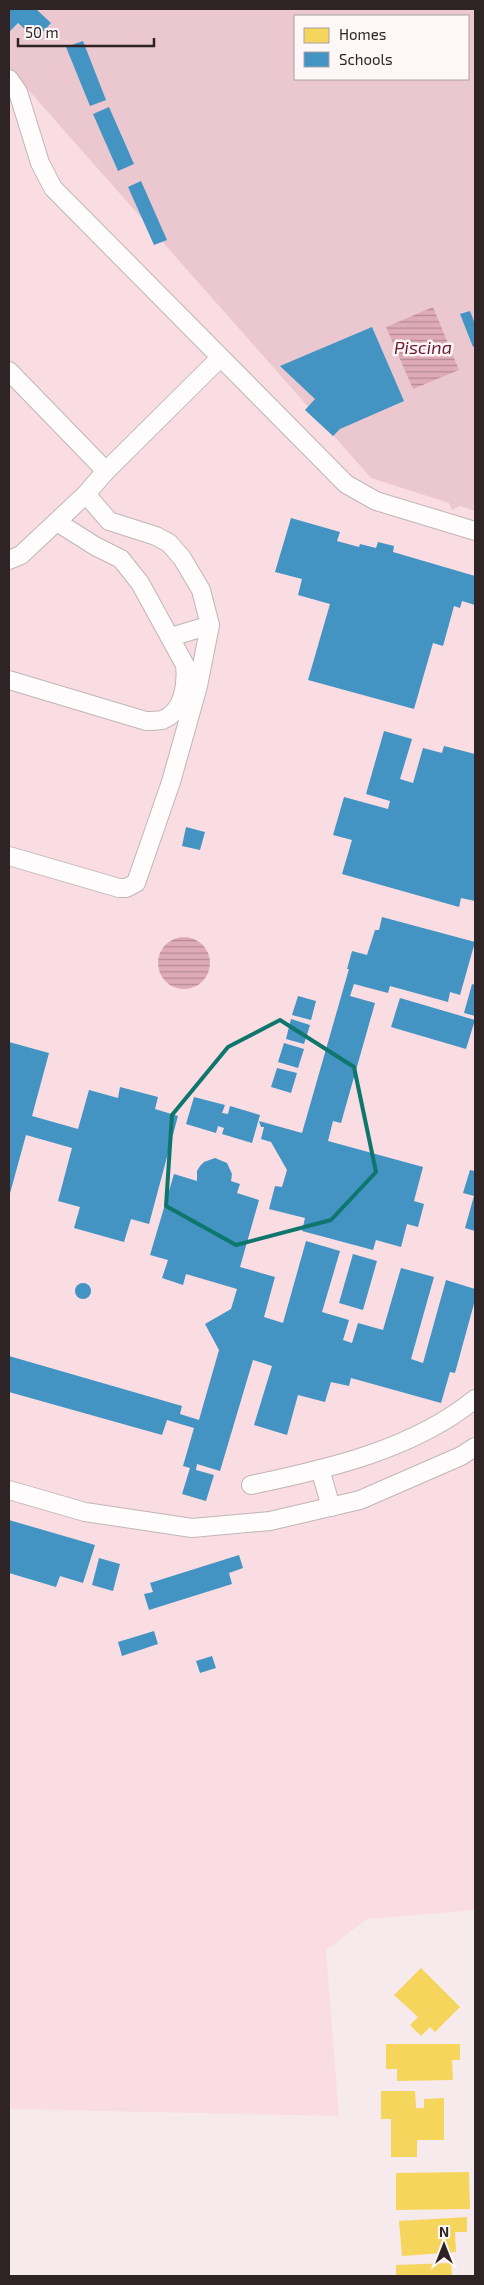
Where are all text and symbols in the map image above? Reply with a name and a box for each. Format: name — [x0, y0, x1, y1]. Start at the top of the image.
scale bar — [18, 15, 154, 47]
legend — [294, 15, 469, 80]
text: 50 m — [25, 23, 59, 41]
text: Homes — [339, 25, 386, 43]
text: Schools — [339, 50, 393, 68]
water label: Piscina — [394, 336, 452, 358]
north arrow — [419, 2220, 469, 2270]
text: N — [439, 2223, 449, 2240]

